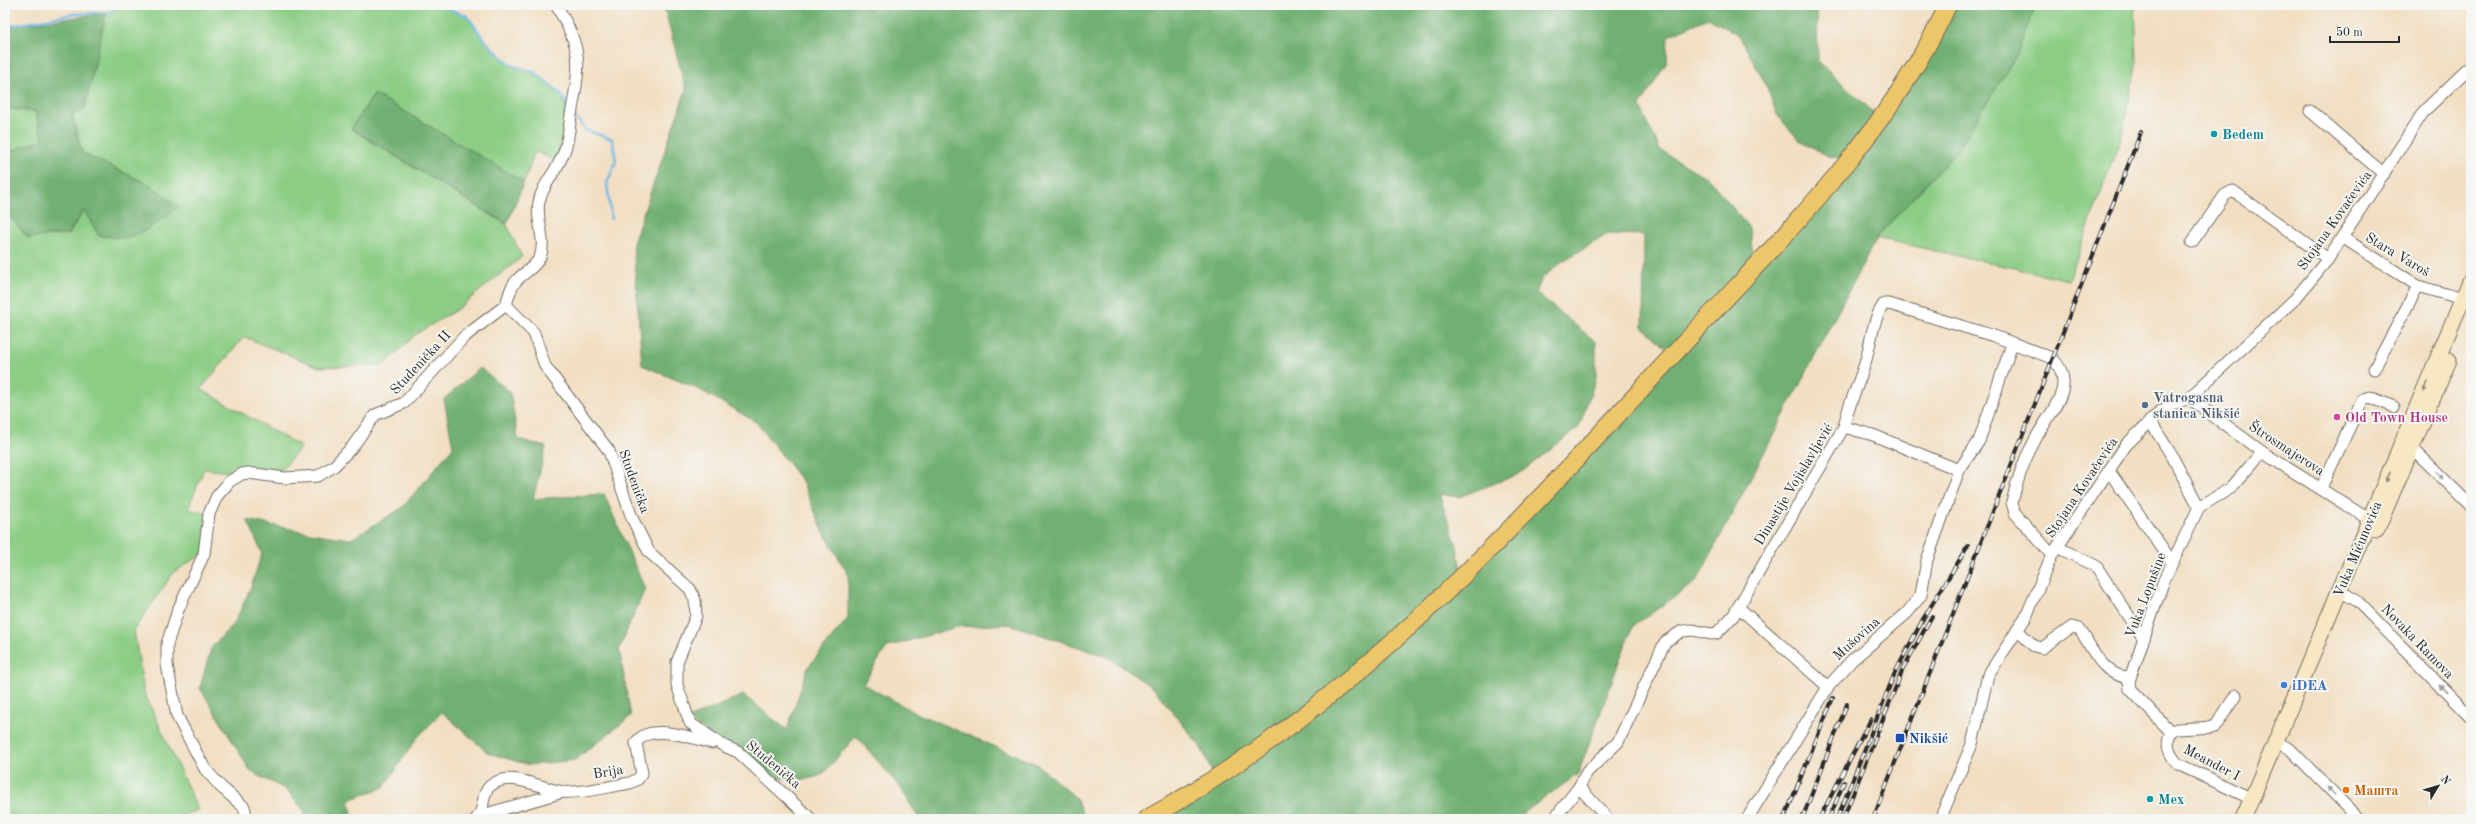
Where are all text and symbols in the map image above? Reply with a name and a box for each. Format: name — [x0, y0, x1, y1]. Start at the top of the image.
scale bar — [2330, 18, 2399, 44]
text: 50 m — [2336, 26, 2363, 39]
place label: Bedem — [2222, 128, 2264, 142]
marker: Bedem — [2209, 129, 2219, 139]
street label: Stojana Kovačevića — [2295, 168, 2374, 273]
street label: Stara Varoš — [2363, 230, 2432, 280]
street label: Studenička II — [388, 328, 454, 397]
one-way arrow — [2423, 381, 2429, 393]
place label: Vatrogasna stanica Nikšić — [2153, 391, 2240, 421]
marker: Vatrogasna stanica Nikšić — [2140, 400, 2150, 410]
place label: Old Town House — [2345, 411, 2448, 425]
marker: Old Town House — [2332, 412, 2342, 422]
street label: Štrosmajerova — [2246, 417, 2329, 479]
street label: Dinastije Vojislavljević — [1752, 421, 1836, 548]
street label: Stojana Kovačevića — [2043, 435, 2121, 540]
street label: Studenička — [616, 448, 652, 515]
one-way arrow — [2436, 470, 2445, 480]
one-way arrow — [2385, 471, 2391, 483]
street label: Vuka Mićunovića — [2331, 499, 2385, 600]
street label: Vuka Lopušine — [2123, 551, 2169, 640]
street label: Novaka Ramova — [2378, 602, 2456, 682]
street label: Mušovina — [1831, 614, 1883, 663]
place label: iDEA — [2292, 679, 2328, 693]
marker: iDEA — [2279, 680, 2289, 690]
one-way arrow — [2439, 684, 2449, 694]
marker: Nikšić — [1894, 732, 1906, 744]
place label: Nikšić — [1909, 732, 1948, 746]
street label: Studenička — [743, 738, 803, 792]
street label: Meander I — [2181, 742, 2242, 784]
street label: Brija — [592, 762, 625, 782]
north arrow — [2418, 766, 2458, 806]
text: N — [2438, 774, 2452, 788]
place label: Машта — [2354, 784, 2399, 798]
marker: Машта — [2341, 785, 2351, 795]
one-way arrow — [2326, 786, 2336, 796]
place label: Mex — [2158, 793, 2184, 807]
marker: Mex — [2145, 794, 2155, 804]

